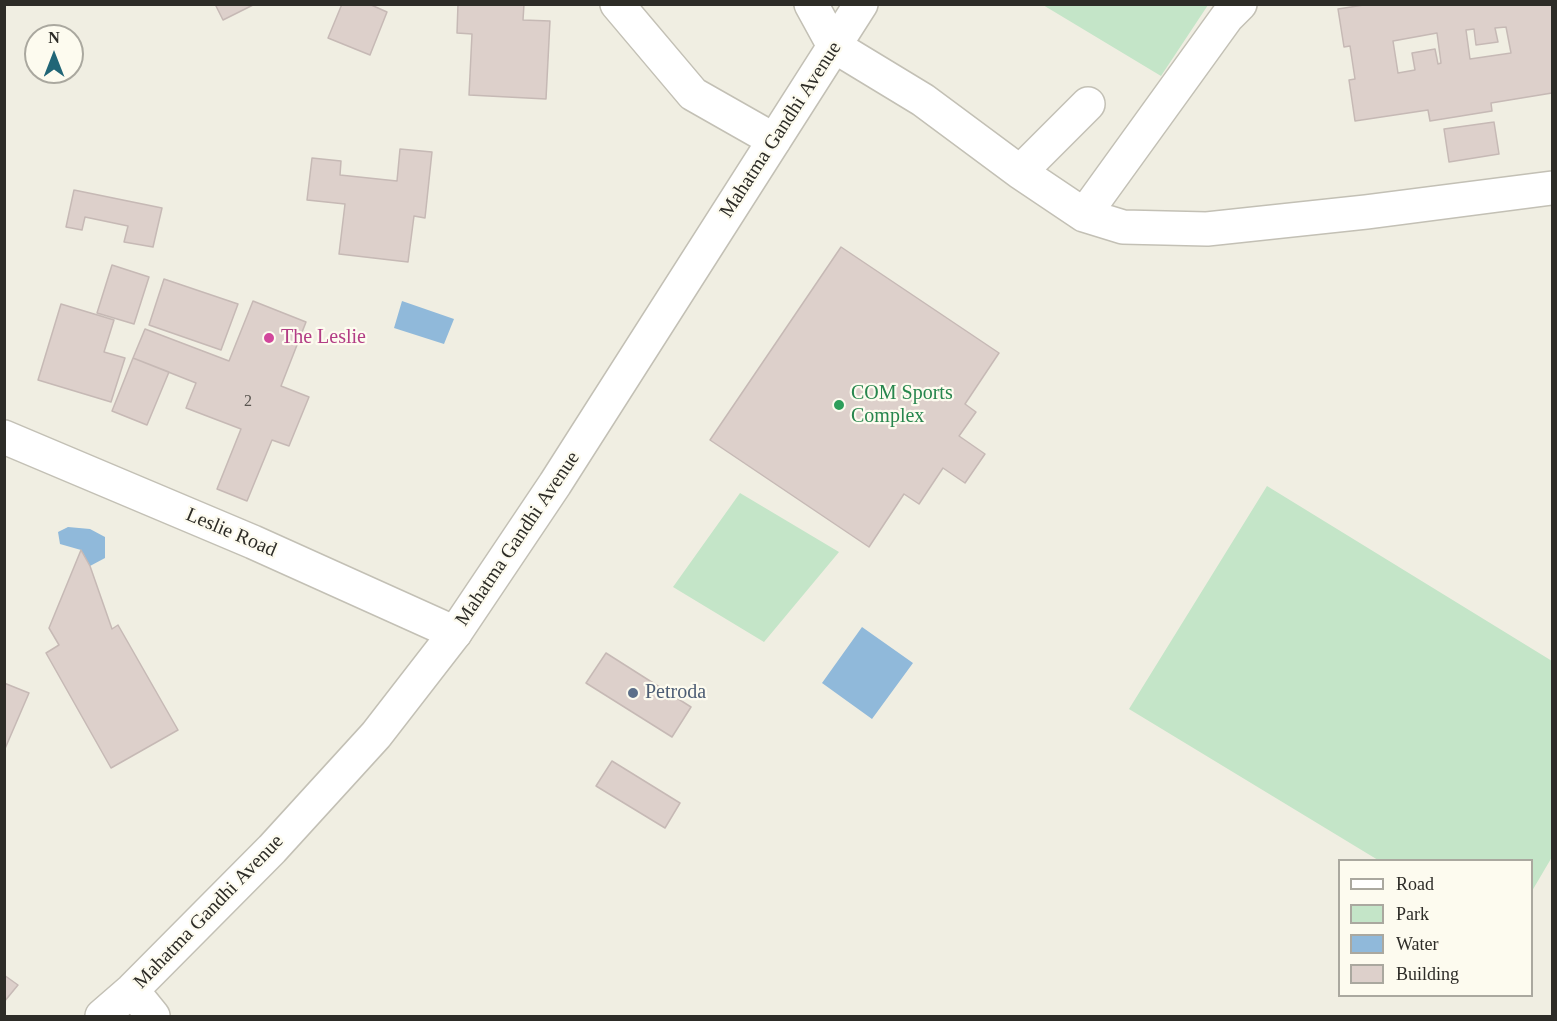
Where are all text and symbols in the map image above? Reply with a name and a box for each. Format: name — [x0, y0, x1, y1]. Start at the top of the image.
north arrow — [24, 24, 84, 84]
text: N — [48, 29, 60, 46]
street label: Mahatma Gandhi Avenue — [715, 37, 847, 223]
place label: The Leslie — [281, 326, 366, 350]
marker: The Leslie — [262, 331, 276, 345]
place label: COM Sports Complex — [851, 382, 953, 429]
house number: 2 — [244, 392, 252, 412]
marker: COM Sports Complex — [832, 398, 846, 412]
street label: Mahatma Gandhi Avenue — [451, 447, 585, 631]
street label: Leslie Road — [182, 503, 280, 563]
place label: Petroda — [645, 681, 706, 705]
marker: Petroda — [626, 686, 640, 700]
street label: Mahatma Gandhi Avenue — [129, 830, 289, 994]
legend — [1338, 859, 1533, 997]
text: Road — [1396, 874, 1434, 894]
text: Park — [1396, 904, 1429, 924]
text: Water — [1396, 934, 1439, 954]
text: Building — [1396, 964, 1459, 984]

